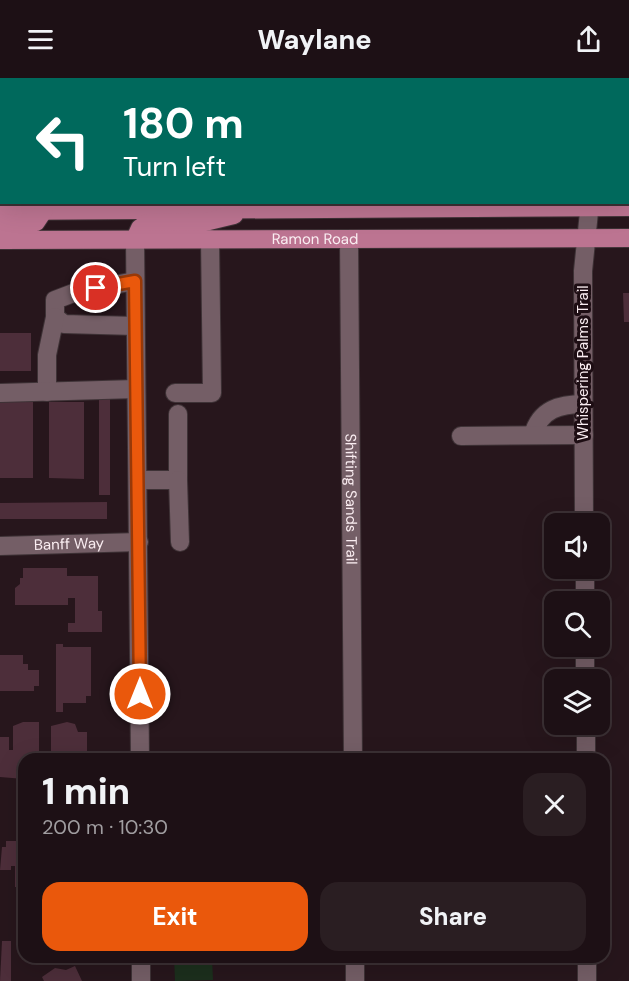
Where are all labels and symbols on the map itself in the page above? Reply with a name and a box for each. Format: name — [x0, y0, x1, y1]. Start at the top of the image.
street label: Ramon Road — [272, 229, 358, 249]
pin — [70, 262, 121, 313]
street label: Whispering Palms Trail — [573, 285, 593, 441]
street label: Shifting Sands Trail — [340, 433, 362, 565]
street label: Banff Way — [34, 533, 105, 555]
position arrow — [108, 662, 172, 726]

